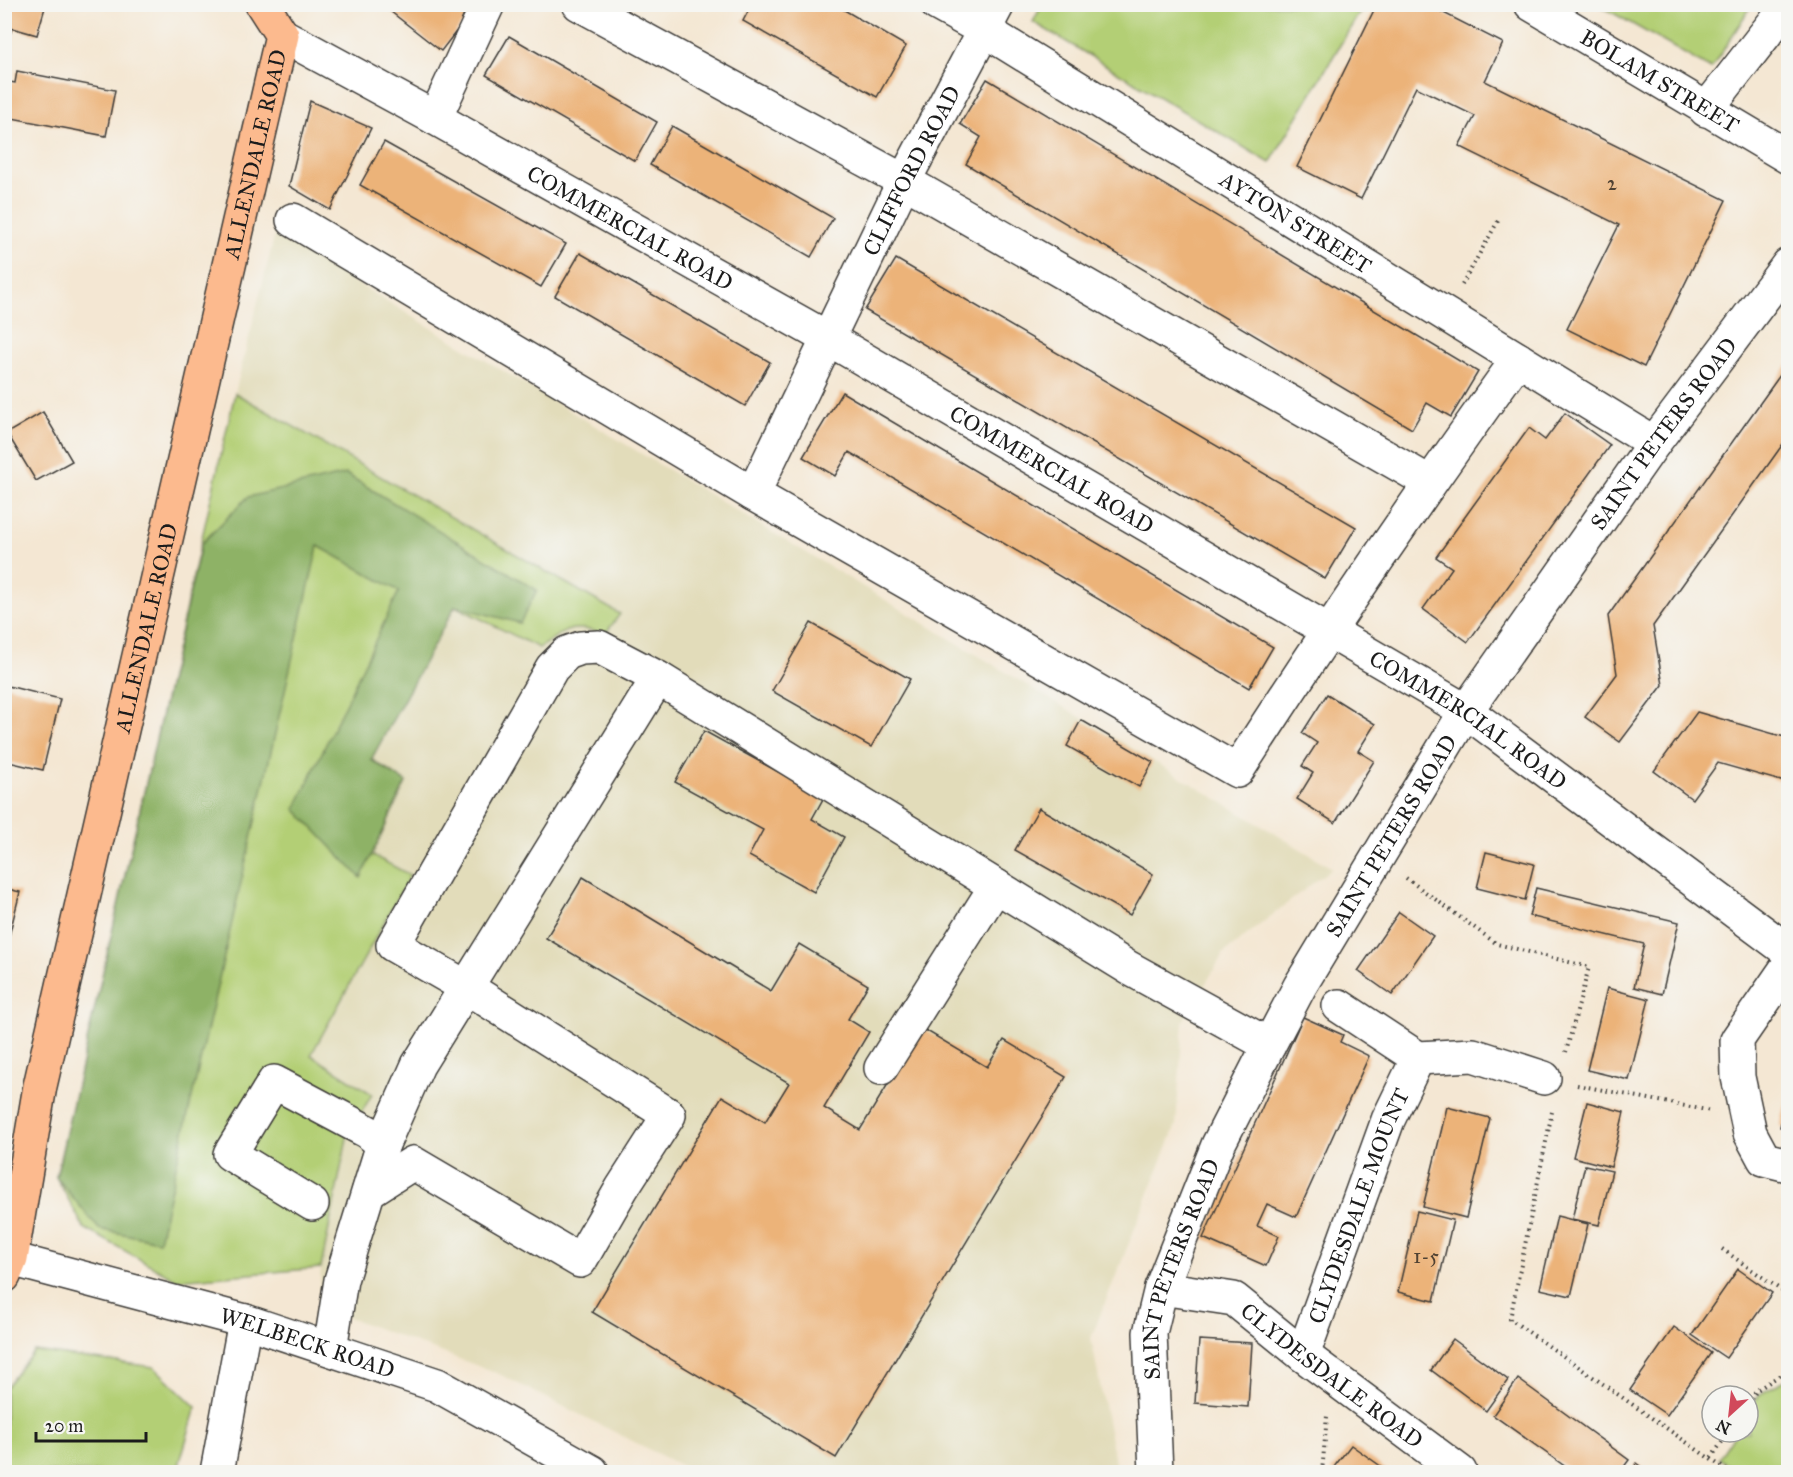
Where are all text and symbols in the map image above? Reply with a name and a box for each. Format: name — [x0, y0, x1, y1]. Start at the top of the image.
street label: BOLAM STREET — [1576, 23, 1744, 138]
street label: ALLENDALE ROAD — [217, 47, 292, 262]
street label: CLIFFORD ROAD — [857, 81, 966, 260]
street label: COMMERCIAL ROAD — [523, 159, 738, 296]
street label: AYTON STREET — [1214, 165, 1377, 279]
house number: 2 — [1607, 171, 1617, 195]
street label: SAINT PETERS ROAD — [1584, 332, 1742, 535]
street label: COMMERCIAL ROAD — [945, 399, 1159, 539]
street label: ALLENDALE ROAD — [108, 520, 183, 736]
street label: COMMERCIAL ROAD — [1365, 644, 1572, 795]
street label: SAINT PETERS ROAD — [1319, 730, 1462, 942]
street label: CLYDESDALE MOUNT — [1302, 1084, 1415, 1327]
street label: SAINT PETERS ROAD — [1136, 1155, 1225, 1380]
house number: 1-5 — [1413, 1244, 1439, 1268]
street label: CLYDESDALE ROAD — [1235, 1297, 1429, 1453]
street label: WELBECK ROAD — [217, 1302, 398, 1383]
north arrow — [1700, 1384, 1760, 1444]
scale bar — [36, 1405, 146, 1443]
text: 20 m — [45, 1415, 83, 1437]
text: N — [1713, 1415, 1734, 1438]

